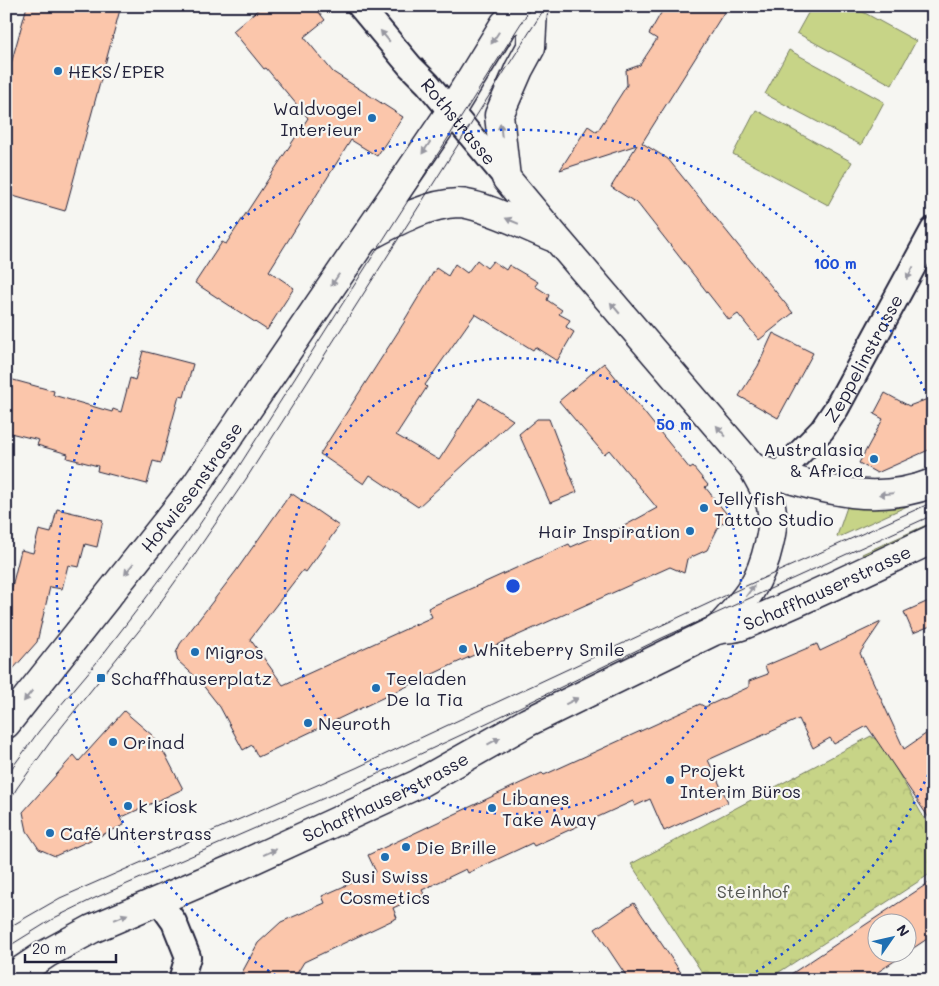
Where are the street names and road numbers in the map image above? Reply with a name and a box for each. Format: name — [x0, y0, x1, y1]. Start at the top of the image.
street label: Rothstrasse — [416, 73, 502, 170]
street label: Zeppelinstrasse — [819, 290, 908, 427]
street label: Hofwiesenstrasse — [135, 417, 248, 557]
street label: Schaffhauserstrasse — [739, 539, 915, 636]
street label: Schaffhauserstrasse — [298, 746, 473, 847]

